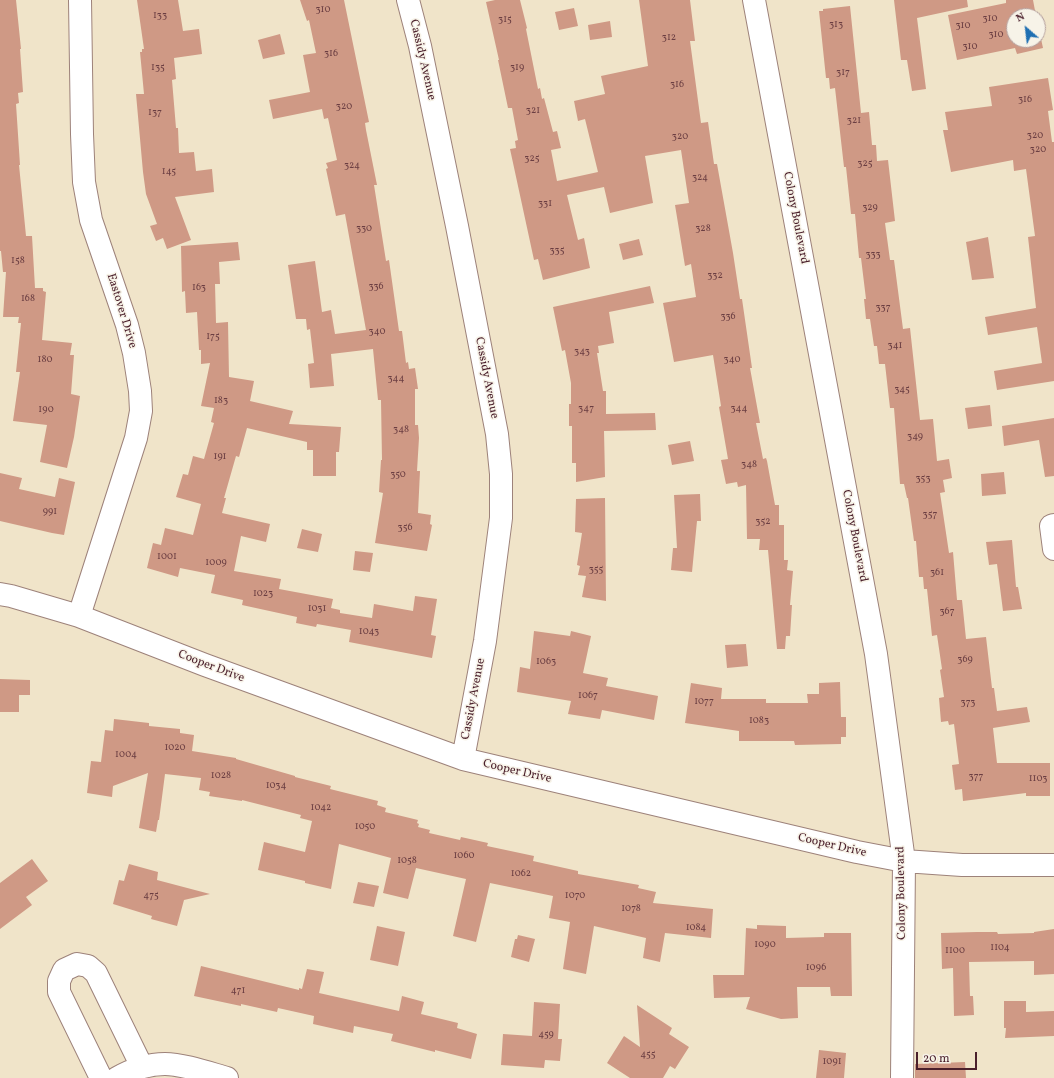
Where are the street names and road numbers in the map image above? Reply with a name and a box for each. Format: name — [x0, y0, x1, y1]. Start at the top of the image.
street label: Cassidy Avenue — [406, 18, 438, 102]
street label: Colony Boulevard — [779, 171, 811, 265]
street label: Eastover Drive — [103, 272, 139, 350]
street label: Cassidy Avenue — [471, 336, 501, 420]
street label: Colony Boulevard — [838, 489, 870, 583]
street label: Cooper Drive — [176, 648, 246, 686]
street label: Cassidy Avenue — [459, 657, 489, 741]
street label: Cooper Drive — [481, 757, 553, 787]
street label: Cooper Drive — [796, 831, 868, 861]
street label: Colony Boulevard — [894, 846, 910, 940]

